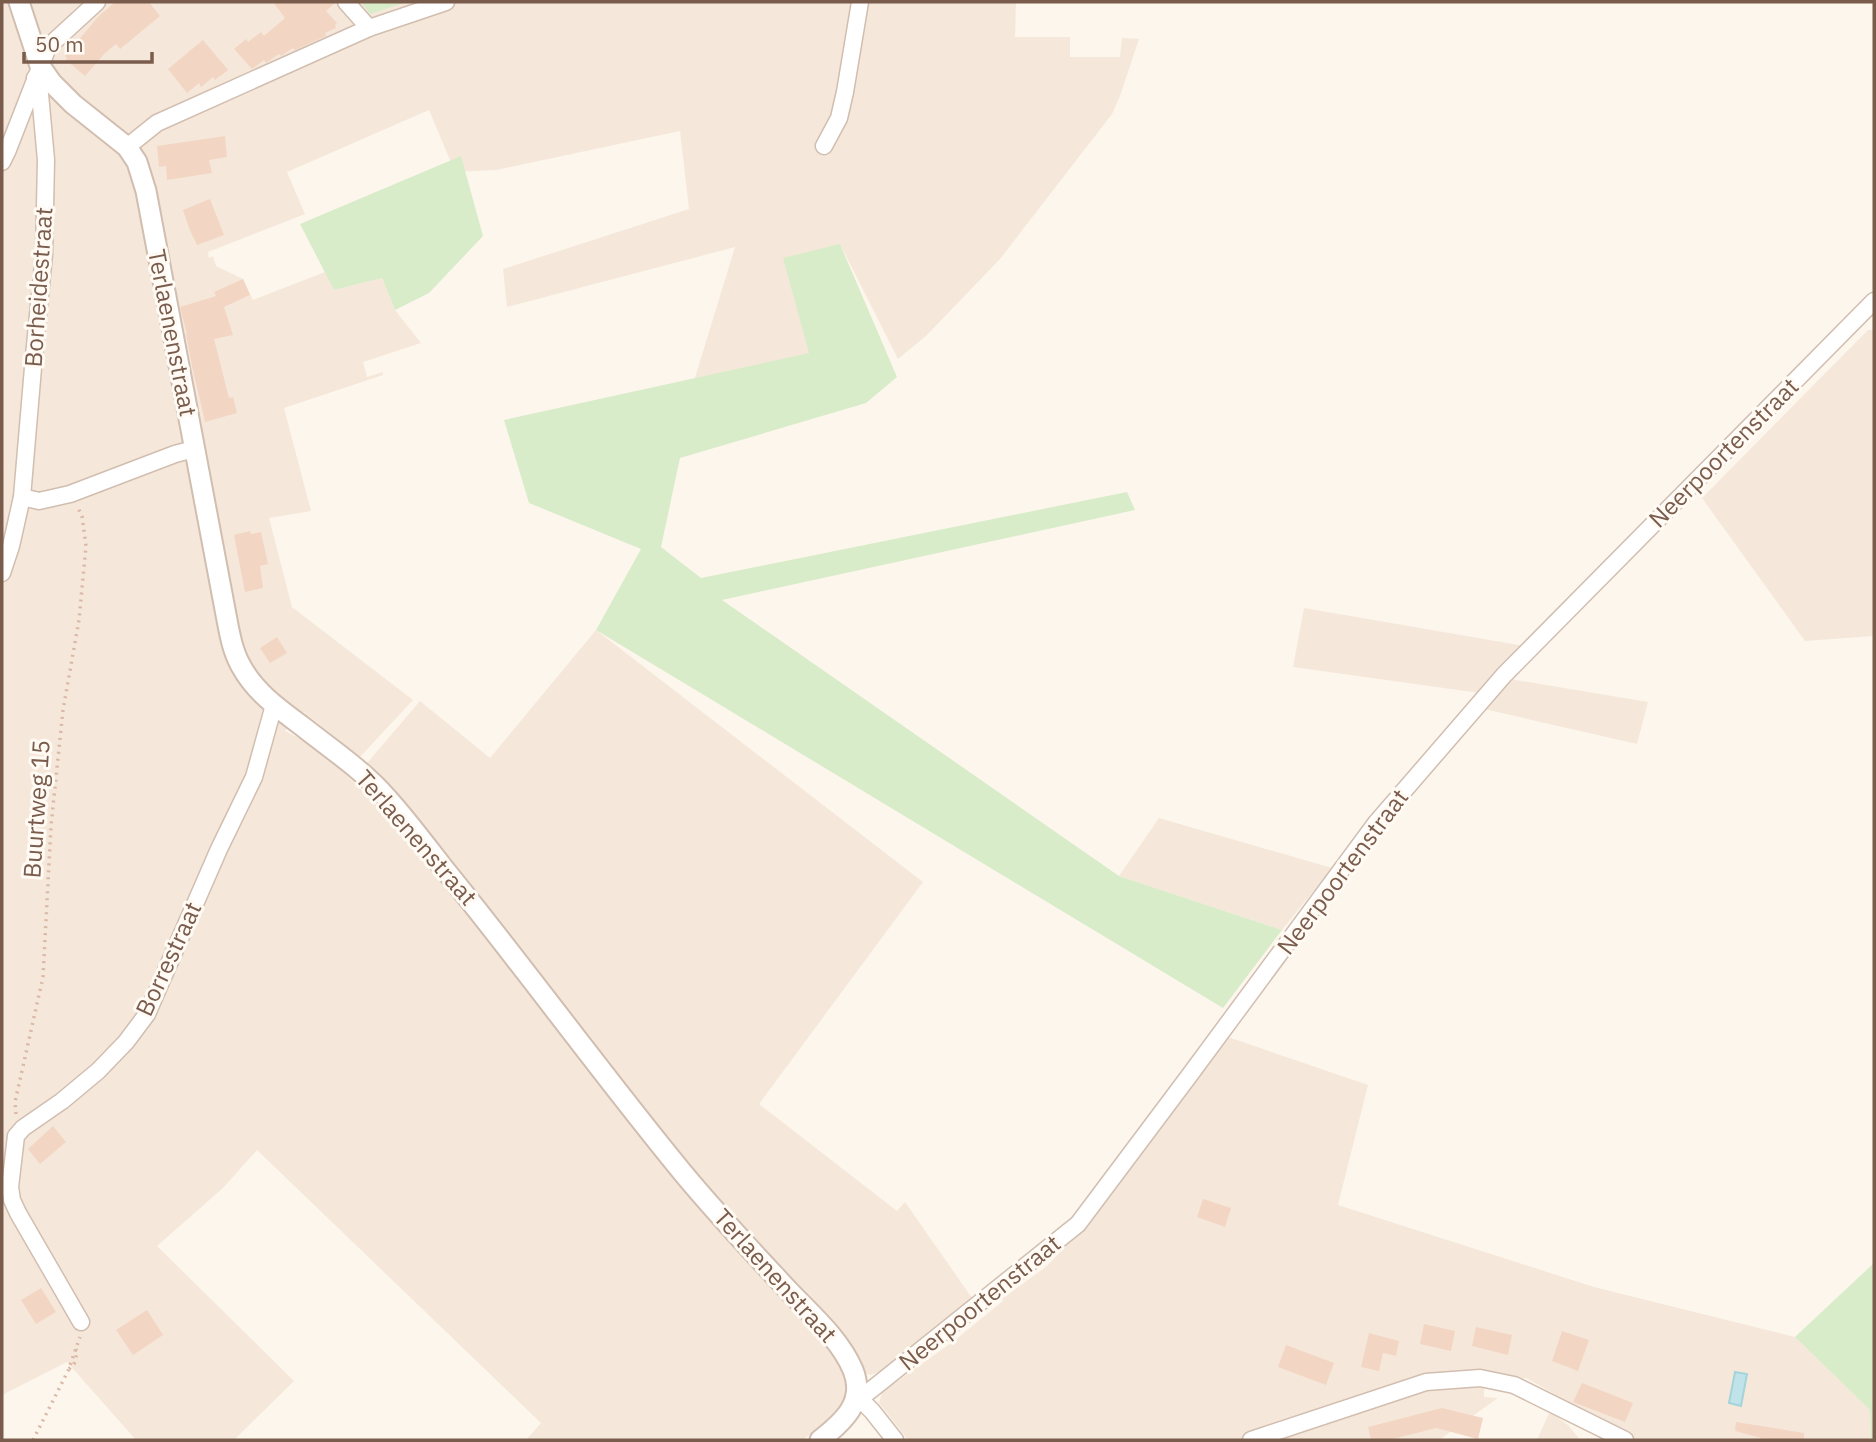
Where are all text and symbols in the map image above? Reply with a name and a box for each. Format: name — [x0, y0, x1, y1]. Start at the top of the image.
scale bar — [24, 21, 152, 65]
text: 50 m — [35, 30, 84, 58]
street label: Borheidestraat — [16, 206, 60, 368]
street label: Terlaenenstraat — [141, 246, 205, 419]
street label: Neerpoortenstraat — [1641, 370, 1805, 534]
street label: Buurtweg 15 — [15, 739, 57, 879]
street label: Terlaenenstraat — [349, 763, 485, 912]
street label: Neerpoortenstraat — [1269, 782, 1415, 961]
street label: Borrestraat — [128, 896, 208, 1021]
street label: Terlaenenstraat — [707, 1202, 844, 1349]
street label: Neerpoortenstraat — [892, 1227, 1067, 1377]

